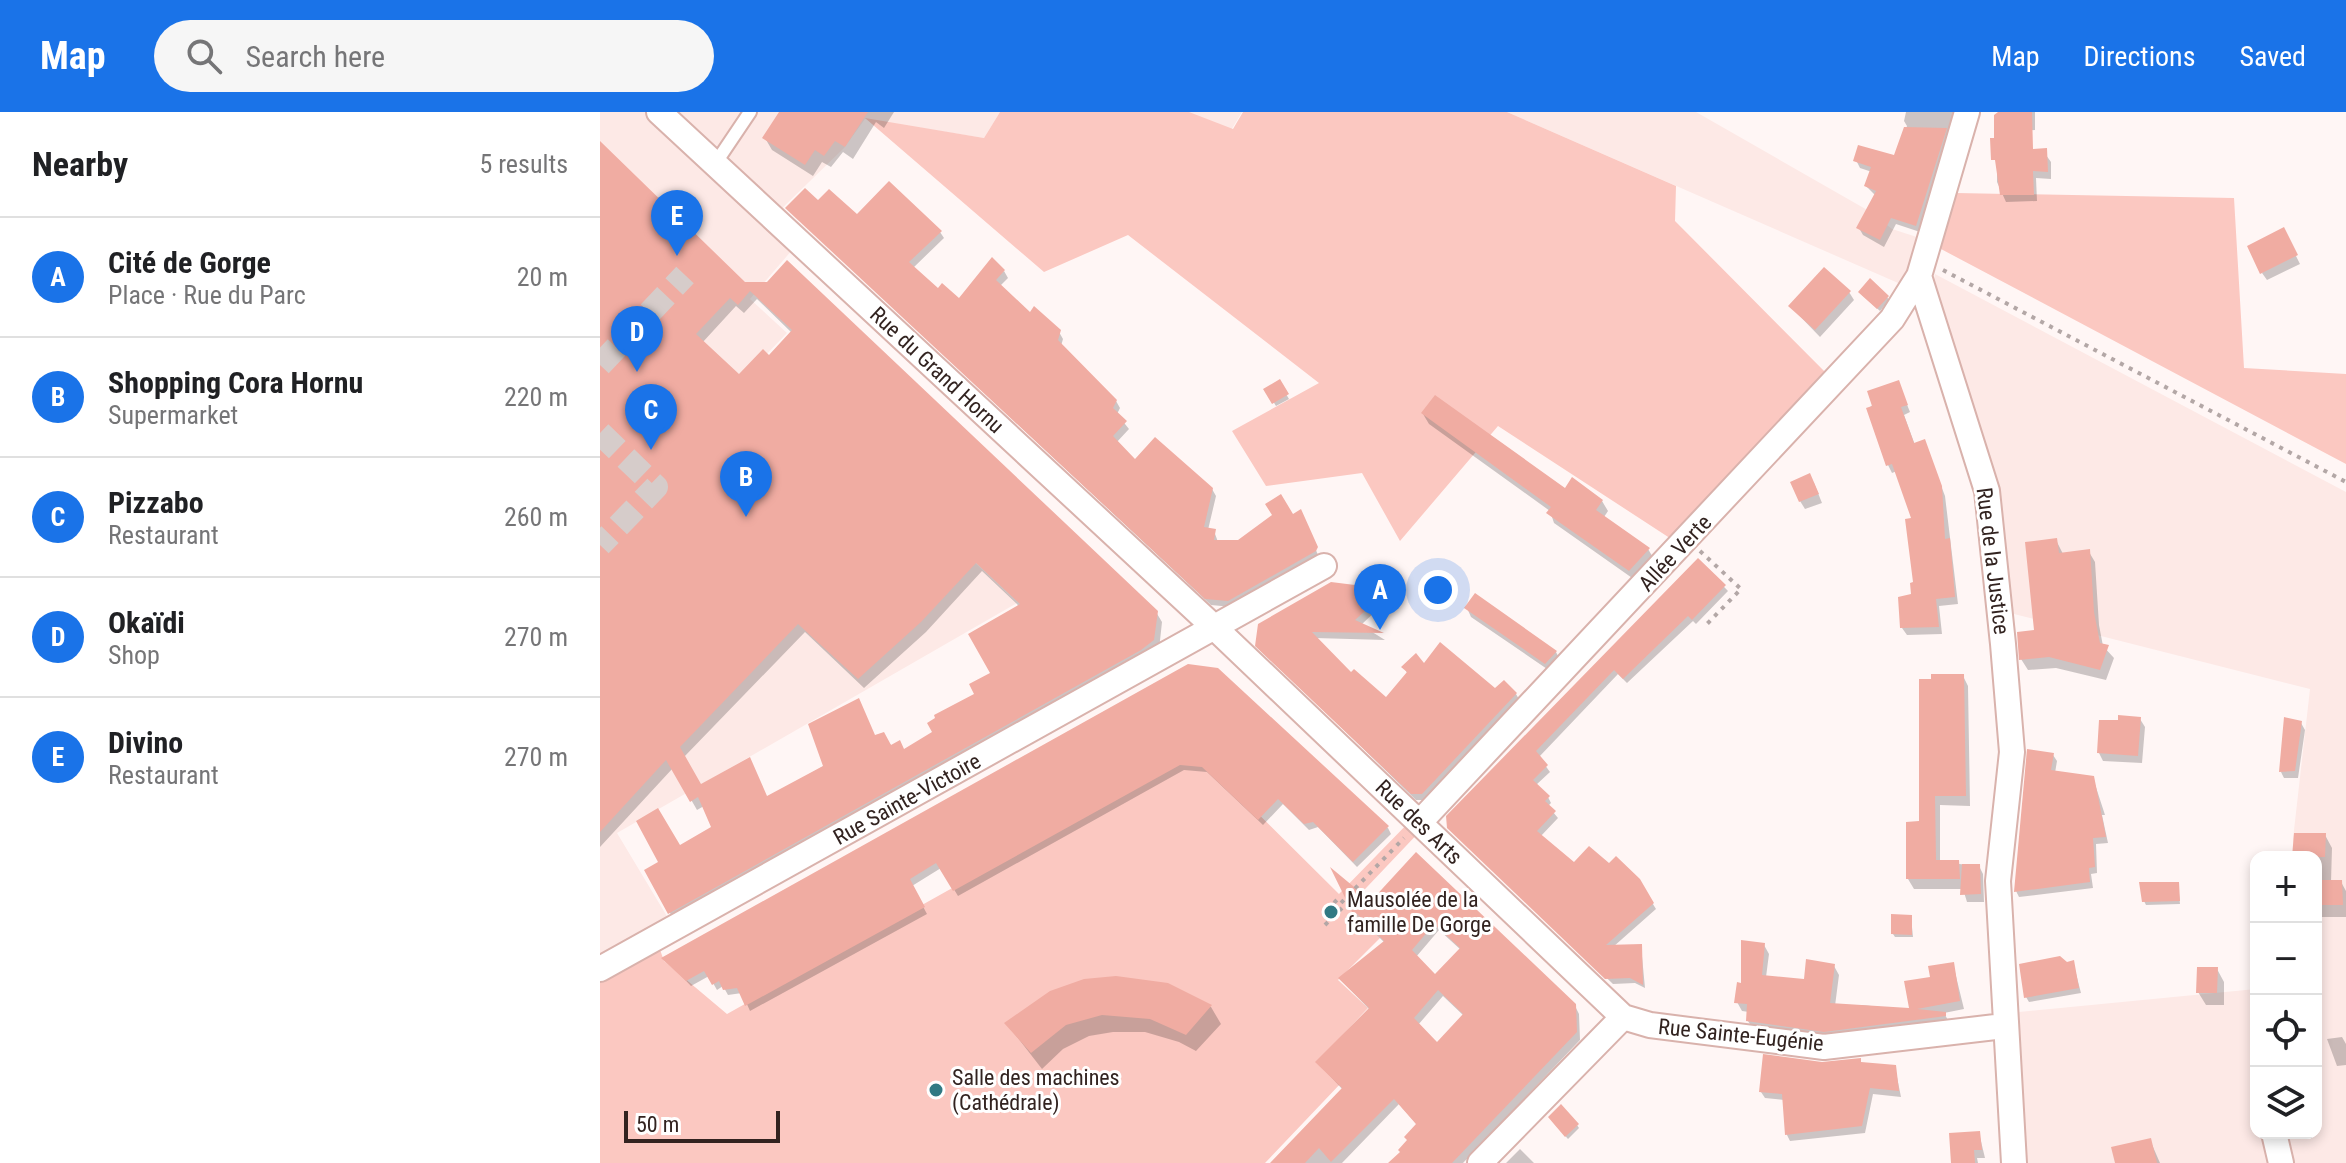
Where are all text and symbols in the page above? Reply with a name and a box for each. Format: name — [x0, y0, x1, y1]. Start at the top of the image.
search box — [154, 20, 714, 92]
text: Map — [40, 34, 106, 78]
icon: search — [182, 34, 226, 78]
text: Search here — [246, 39, 385, 74]
text: Map — [1991, 40, 2040, 73]
text: Directions — [2084, 40, 2195, 73]
text: Saved — [2239, 40, 2306, 73]
text: Nearby — [32, 144, 128, 184]
text: 5 results — [479, 149, 568, 179]
pin: E — [651, 190, 703, 256]
text: Cité de Gorge — [108, 245, 271, 280]
text: A — [50, 262, 66, 292]
text: 20 m — [517, 262, 568, 292]
text: Place · Rue du Parc — [108, 280, 306, 310]
street label: Rue du Grand Hornu — [865, 302, 1009, 438]
pin: D — [611, 306, 663, 372]
text: Shopping Cora Hornu — [108, 365, 363, 400]
text: B — [51, 382, 65, 412]
text: 220 m — [504, 382, 568, 412]
pin: C — [625, 384, 677, 450]
text: Supermarket — [108, 400, 238, 430]
pin: B — [720, 451, 772, 517]
text: Pizzabo — [108, 485, 204, 520]
street label: Rue de la Justice — [1972, 486, 2014, 636]
text: C — [51, 502, 65, 532]
text: 260 m — [504, 502, 568, 532]
street label: Allée Verte — [1634, 510, 1716, 596]
text: Restaurant — [108, 520, 219, 550]
pin: A — [1354, 564, 1406, 630]
your location — [1418, 570, 1458, 610]
text: Okaïdi — [108, 605, 185, 640]
text: D — [51, 622, 65, 652]
text: 270 m — [504, 622, 568, 652]
text: Shop — [108, 640, 160, 670]
text: Divino — [108, 725, 183, 760]
text: E — [52, 742, 64, 772]
text: 270 m — [504, 742, 568, 772]
street label: Rue Sainte-Victoire — [829, 748, 985, 850]
text: Restaurant — [108, 760, 219, 790]
street label: Rue des Arts — [1371, 775, 1467, 869]
map controls — [2250, 851, 2322, 1139]
button: + — [2250, 851, 2322, 923]
place label: Mausolée de la famille De Gorge — [1347, 887, 1491, 937]
marker: Mausolée de la famille De Gorge — [1322, 903, 1340, 921]
button: − — [2250, 923, 2322, 995]
button: locate — [2250, 995, 2322, 1067]
street label: Rue Sainte-Eugénie — [1657, 1014, 1825, 1056]
place label: Salle des machines (Cathédrale) — [952, 1065, 1120, 1116]
button: layers — [2250, 1067, 2322, 1139]
marker: Salle des machines (Cathédrale) — [927, 1081, 945, 1099]
scale bar — [624, 1107, 780, 1143]
text: 50 m — [636, 1112, 679, 1137]

